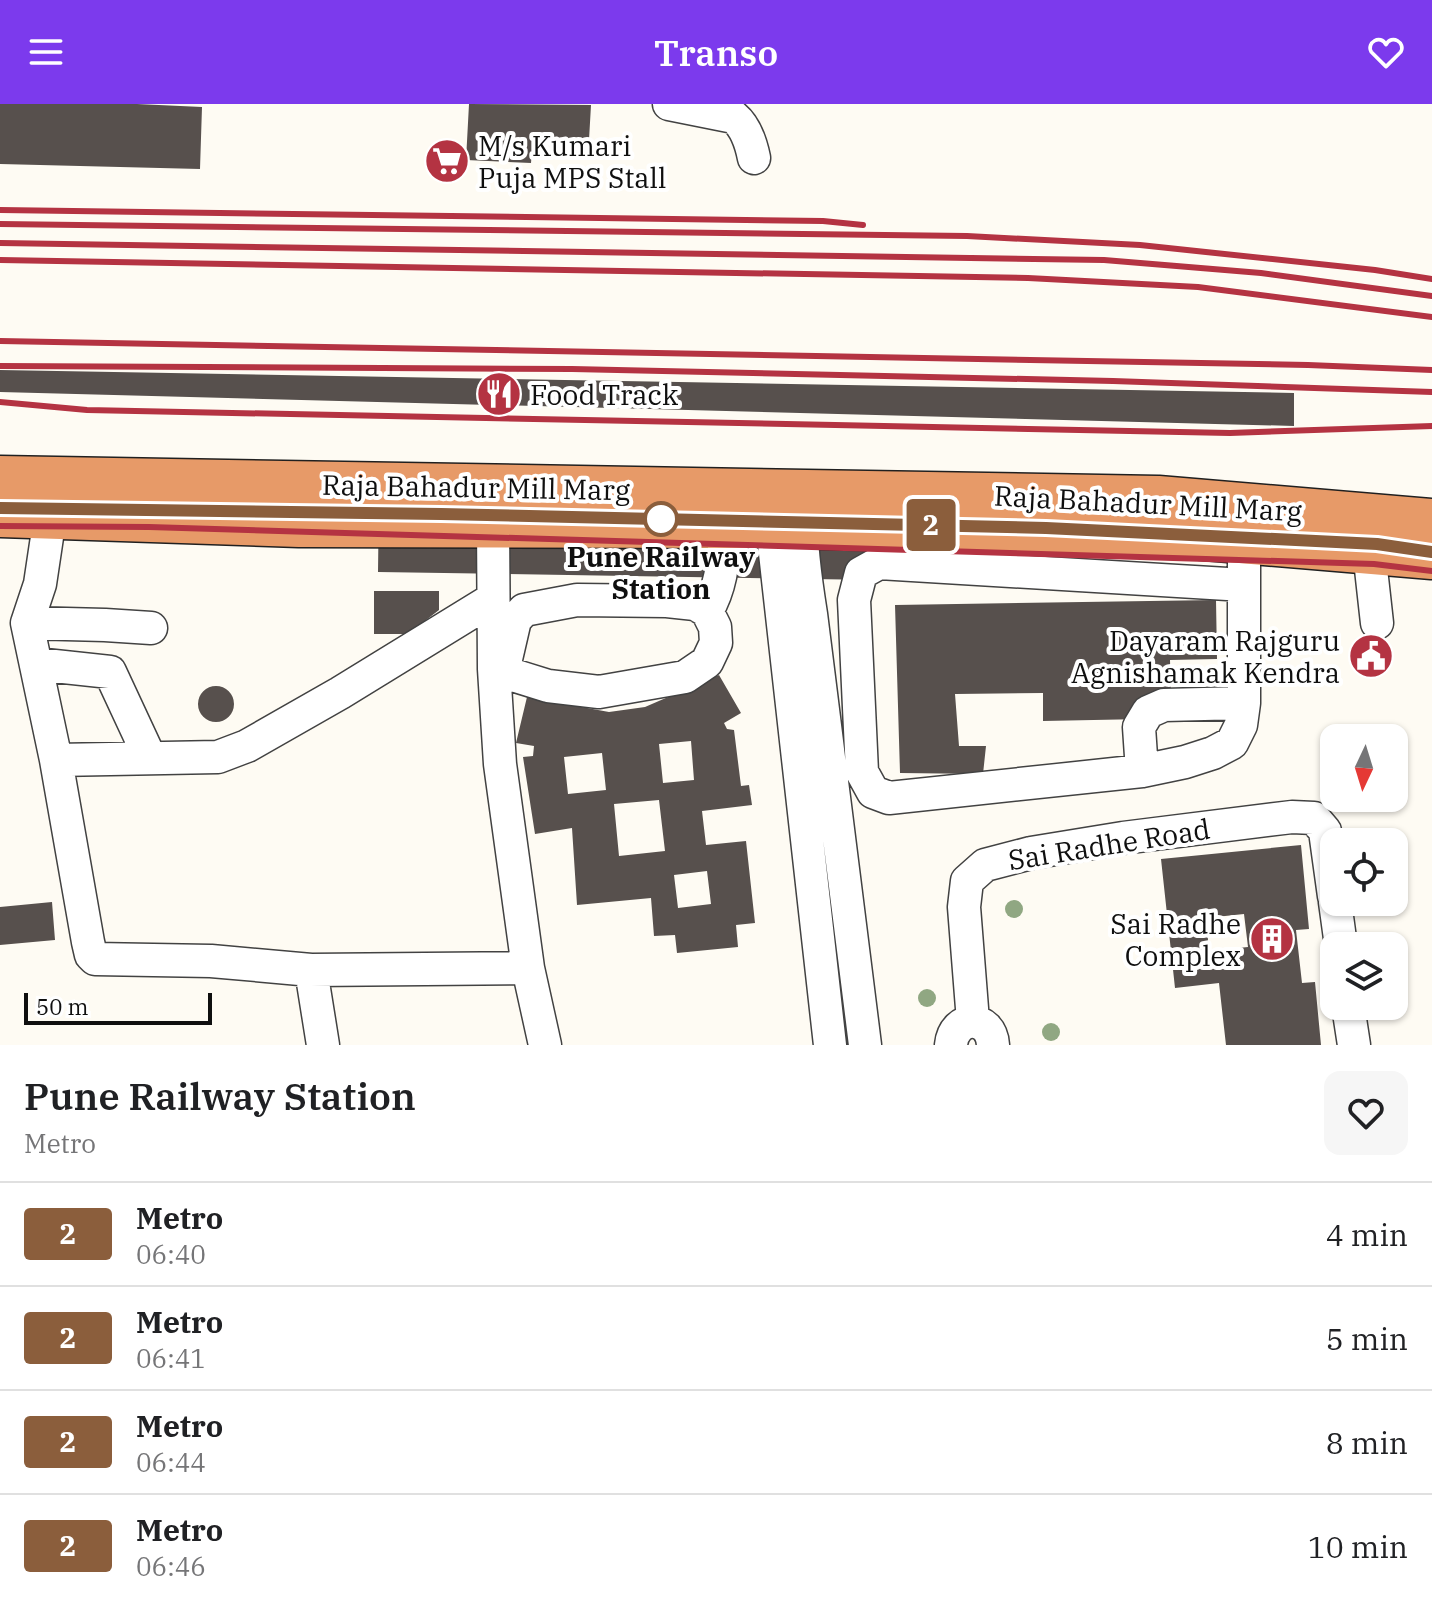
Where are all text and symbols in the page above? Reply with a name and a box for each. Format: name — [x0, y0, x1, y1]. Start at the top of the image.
text: Transo — [654, 29, 778, 76]
icon: menu — [24, 30, 68, 74]
icon: heart — [1364, 30, 1408, 74]
place label: M/s Kumari Puja MPS Stall — [478, 127, 666, 196]
supermarket icon: M/s Kumari Puja MPS Stall — [423, 137, 471, 185]
restaurant icon: Food Track — [475, 370, 523, 418]
place label: Food Track — [530, 376, 679, 413]
street label: Raja Bahadur Mill Marg — [322, 466, 630, 508]
street label: Raja Bahadur Mill Marg — [993, 476, 1303, 530]
line badge: 2 — [905, 499, 957, 551]
marker: Pune Railway Station — [644, 502, 678, 536]
text: 2 — [923, 506, 939, 543]
place label: Pune Railway Station — [567, 538, 755, 607]
place label: Dayaram Rajguru Agnishamak Kendra — [1071, 622, 1340, 691]
public building icon: Dayaram Rajguru Agnishamak Kendra — [1347, 632, 1395, 680]
north arrow — [1320, 724, 1408, 812]
map controls — [1320, 724, 1408, 1020]
street label: Sai Radhe Road — [1005, 810, 1213, 878]
button: locate — [1320, 828, 1408, 916]
place label: Sai Radhe Complex — [1110, 905, 1241, 974]
building icon: Sai Radhe Complex — [1248, 915, 1296, 963]
button: layers — [1320, 932, 1408, 1020]
scale bar — [24, 989, 212, 1025]
text: 50 m — [36, 992, 88, 1021]
text: Pune Railway Station — [24, 1071, 416, 1120]
button: heart — [1324, 1071, 1408, 1155]
text: Metro — [24, 1126, 96, 1160]
text: Metro — [136, 1198, 223, 1237]
text: 2 — [60, 1215, 76, 1252]
text: 4 min — [1326, 1215, 1408, 1254]
text: 06:40 — [136, 1237, 206, 1271]
text: Metro — [136, 1302, 223, 1341]
text: 2 — [60, 1319, 76, 1356]
text: 5 min — [1326, 1319, 1408, 1358]
text: 06:41 — [136, 1341, 206, 1375]
text: Metro — [136, 1406, 223, 1445]
text: 2 — [60, 1423, 76, 1460]
text: 8 min — [1326, 1423, 1408, 1462]
text: 06:44 — [136, 1445, 206, 1479]
text: Metro — [136, 1510, 223, 1549]
text: 2 — [60, 1527, 76, 1564]
text: 10 min — [1308, 1527, 1408, 1566]
text: 06:46 — [136, 1549, 206, 1583]

